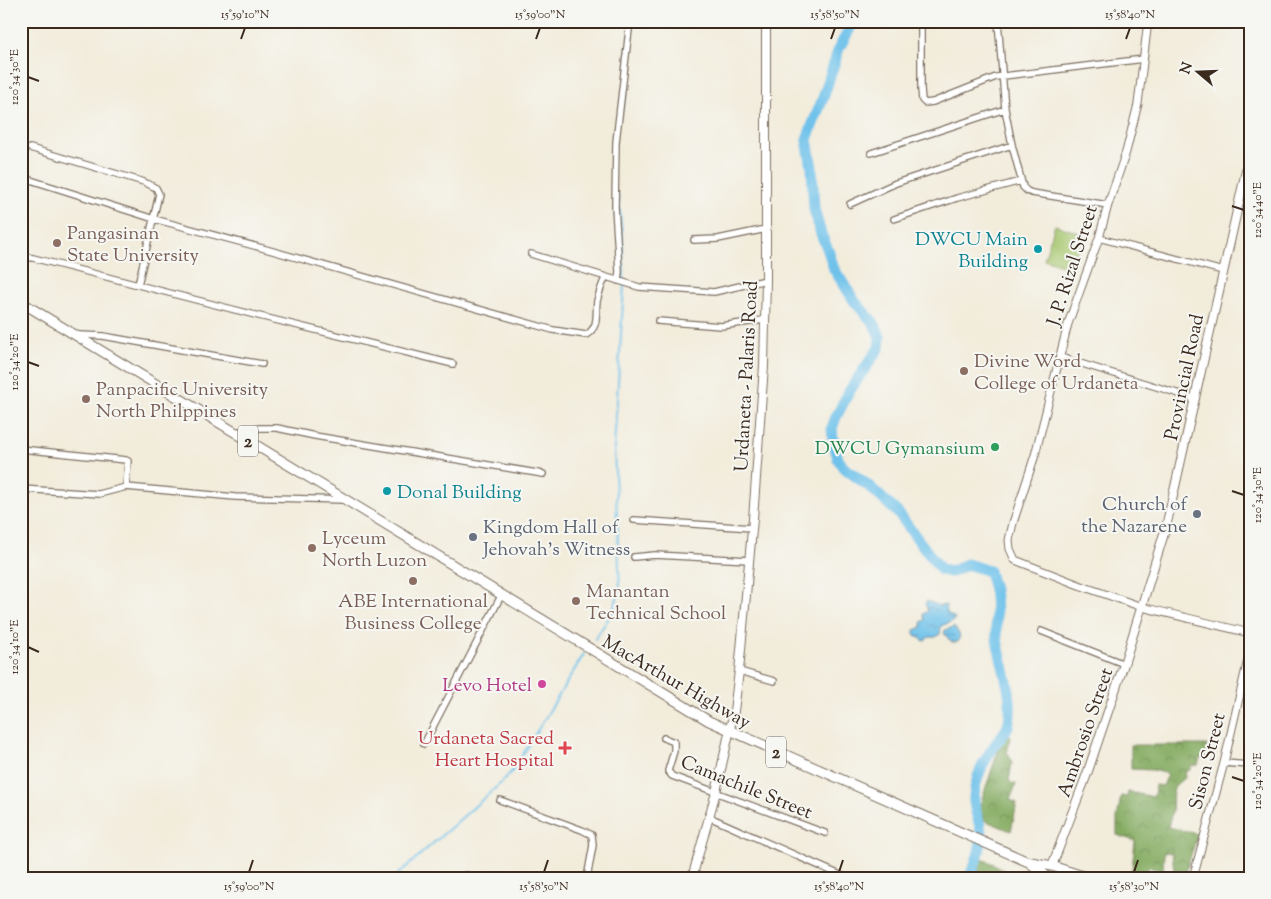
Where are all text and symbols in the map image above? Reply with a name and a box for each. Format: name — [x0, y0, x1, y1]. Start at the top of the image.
text: 15°59'10"N — [221, 6, 270, 24]
text: 15°59'00"N — [515, 6, 566, 24]
text: 15°58'50"N — [810, 6, 860, 24]
text: 15°58'40"N — [1105, 6, 1155, 24]
text: 120°34'30"E — [6, 48, 24, 105]
north arrow — [1174, 48, 1224, 98]
text: N — [1176, 60, 1199, 77]
text: 120°34'40"E — [1249, 181, 1267, 238]
street label: J. P. Rizal Street — [1041, 201, 1106, 331]
place label: Pangasinan State University — [67, 221, 199, 270]
place label: DWCU Main Building — [915, 227, 1028, 276]
marker: Pangasinan State University — [51, 237, 63, 249]
marker: DWCU Main Building — [1032, 243, 1044, 255]
street label: Urdaneta - Palaris Road — [729, 280, 766, 472]
street label: Provincial Road — [1159, 312, 1212, 443]
text: 120°34'20"E — [6, 333, 24, 390]
place label: Divine Word College of Urdaneta — [974, 349, 1139, 398]
marker: Divine Word College of Urdaneta — [958, 365, 970, 377]
place label: Panpacific University North Philppines — [96, 377, 269, 426]
marker: Panpacific University North Philppines — [80, 393, 92, 405]
road number: 2 — [238, 426, 258, 456]
place label: DWCU Gymansium — [815, 436, 985, 463]
marker: DWCU Gymansium — [989, 441, 1001, 453]
text: 120°34'30"E — [1249, 466, 1267, 523]
place label: Donal Building — [397, 480, 522, 507]
marker: Donal Building — [381, 485, 393, 497]
place label: Church of the Nazarene — [1081, 492, 1188, 541]
marker: Church of the Nazarene — [1191, 508, 1203, 520]
place label: Kingdom Hall of Jehovah's Witness — [482, 515, 630, 564]
place label: Lyceum North Luzon — [322, 526, 427, 575]
marker: Kingdom Hall of Jehovah's Witness — [467, 531, 479, 543]
marker: Lyceum North Luzon — [306, 542, 318, 554]
marker: ABE International Business College — [407, 575, 419, 587]
place label: Manantan Technical School — [586, 579, 726, 628]
place label: ABE International Business College — [338, 589, 488, 638]
marker: Manantan Technical School — [570, 595, 582, 607]
text: 120°34'10"E — [6, 619, 24, 675]
street label: MacArthur Highway — [596, 629, 756, 737]
street label: Ambrosio Street — [1052, 664, 1121, 801]
place label: Levo Hotel — [442, 673, 532, 700]
marker: Levo Hotel — [536, 678, 548, 690]
street label: Sison Street — [1183, 710, 1234, 813]
place label: Urdaneta Sacred Heart Hospital — [418, 726, 554, 775]
road number: 2 — [766, 736, 786, 768]
marker: Urdaneta Sacred Heart Hospital — [558, 741, 572, 755]
street label: Camachile Street — [676, 750, 817, 827]
text: 120°34'20"E — [1249, 752, 1267, 809]
text: 15°59'00"N — [224, 878, 275, 896]
text: 15°58'50"N — [519, 878, 569, 896]
text: 15°58'40"N — [814, 878, 864, 896]
text: 15°58'30"N — [1109, 878, 1159, 896]

